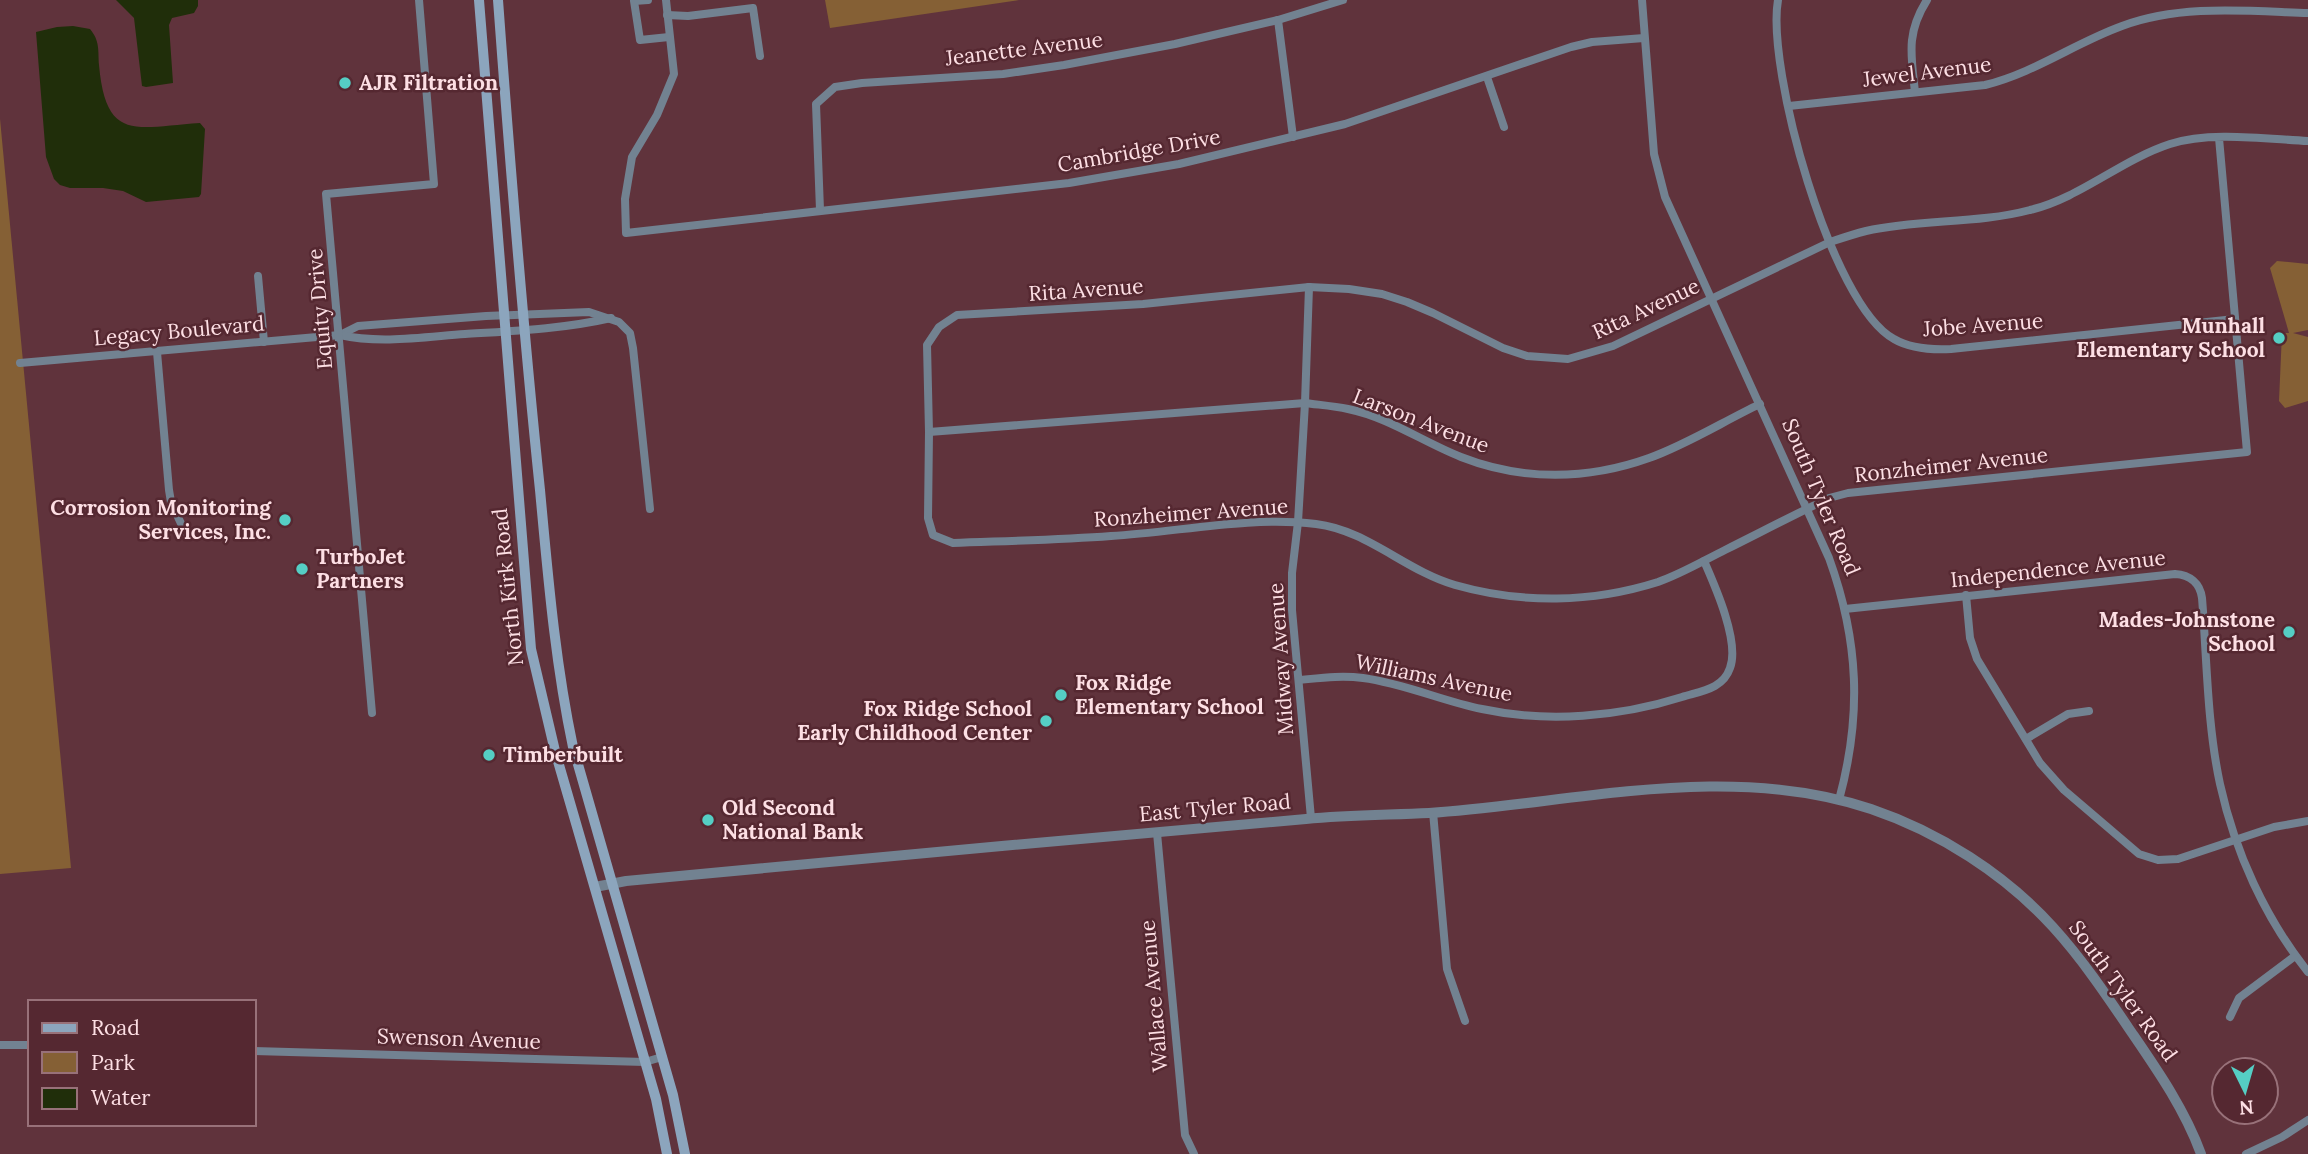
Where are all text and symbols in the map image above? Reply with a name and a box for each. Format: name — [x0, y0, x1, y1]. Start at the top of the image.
street label: Jeanette Avenue — [943, 25, 1104, 72]
street label: Jewel Avenue — [1860, 50, 1993, 93]
place label: AJR Filtration — [359, 69, 498, 96]
marker: AJR Filtration — [337, 75, 353, 91]
street label: Cambridge Drive — [1055, 123, 1223, 178]
street label: Equity Drive — [301, 247, 338, 371]
street label: Rita Avenue — [1028, 272, 1144, 307]
street label: Rita Avenue — [1588, 272, 1704, 345]
street label: Jobe Avenue — [1921, 307, 2044, 342]
street label: Legacy Boulevard — [92, 310, 265, 351]
place label: Munhall Elementary School — [2076, 312, 2265, 363]
marker: Munhall Elementary School — [2271, 330, 2287, 346]
street label: Larson Avenue — [1349, 382, 1493, 459]
street label: South Tyler Road — [1776, 414, 1867, 579]
street label: Ronzheimer Avenue — [1853, 441, 2049, 488]
street label: Ronzheimer Avenue — [1093, 492, 1289, 533]
place label: Corrosion Monitoring Services, Inc. — [50, 494, 272, 545]
street label: North Kirk Road — [486, 507, 529, 667]
marker: Corrosion Monitoring Services, Inc. — [277, 512, 293, 528]
place label: TurboJet Partners — [316, 543, 406, 594]
street label: Independence Avenue — [1949, 544, 2167, 593]
marker: TurboJet Partners — [294, 561, 310, 577]
street label: Midway Avenue — [1262, 582, 1299, 736]
place label: Mades-Johnstone School — [2099, 606, 2275, 657]
marker: Mades-Johnstone School — [2281, 624, 2297, 640]
street label: Williams Avenue — [1353, 648, 1515, 707]
place label: Fox Ridge Elementary School — [1075, 669, 1264, 720]
marker: Fox Ridge Elementary School — [1053, 687, 1069, 703]
place label: Fox Ridge School Early Childhood Center — [797, 695, 1032, 746]
marker: Fox Ridge School Early Childhood Center — [1038, 713, 1054, 729]
place label: Timberbuilt — [503, 741, 623, 768]
marker: Timberbuilt — [481, 747, 497, 763]
street label: East Tyler Road — [1138, 787, 1292, 828]
place label: Old Second National Bank — [722, 794, 864, 845]
marker: Old Second National Bank — [700, 812, 716, 828]
street label: South Tyler Road — [2063, 915, 2184, 1067]
street label: Wallace Avenue — [1133, 919, 1174, 1073]
legend — [28, 1000, 256, 1126]
text: Road — [91, 1014, 140, 1041]
street label: Swenson Avenue — [377, 1022, 541, 1055]
text: Park — [91, 1049, 135, 1076]
north arrow — [2210, 1056, 2280, 1126]
text: Water — [91, 1084, 150, 1111]
text: N — [2238, 1095, 2255, 1121]

